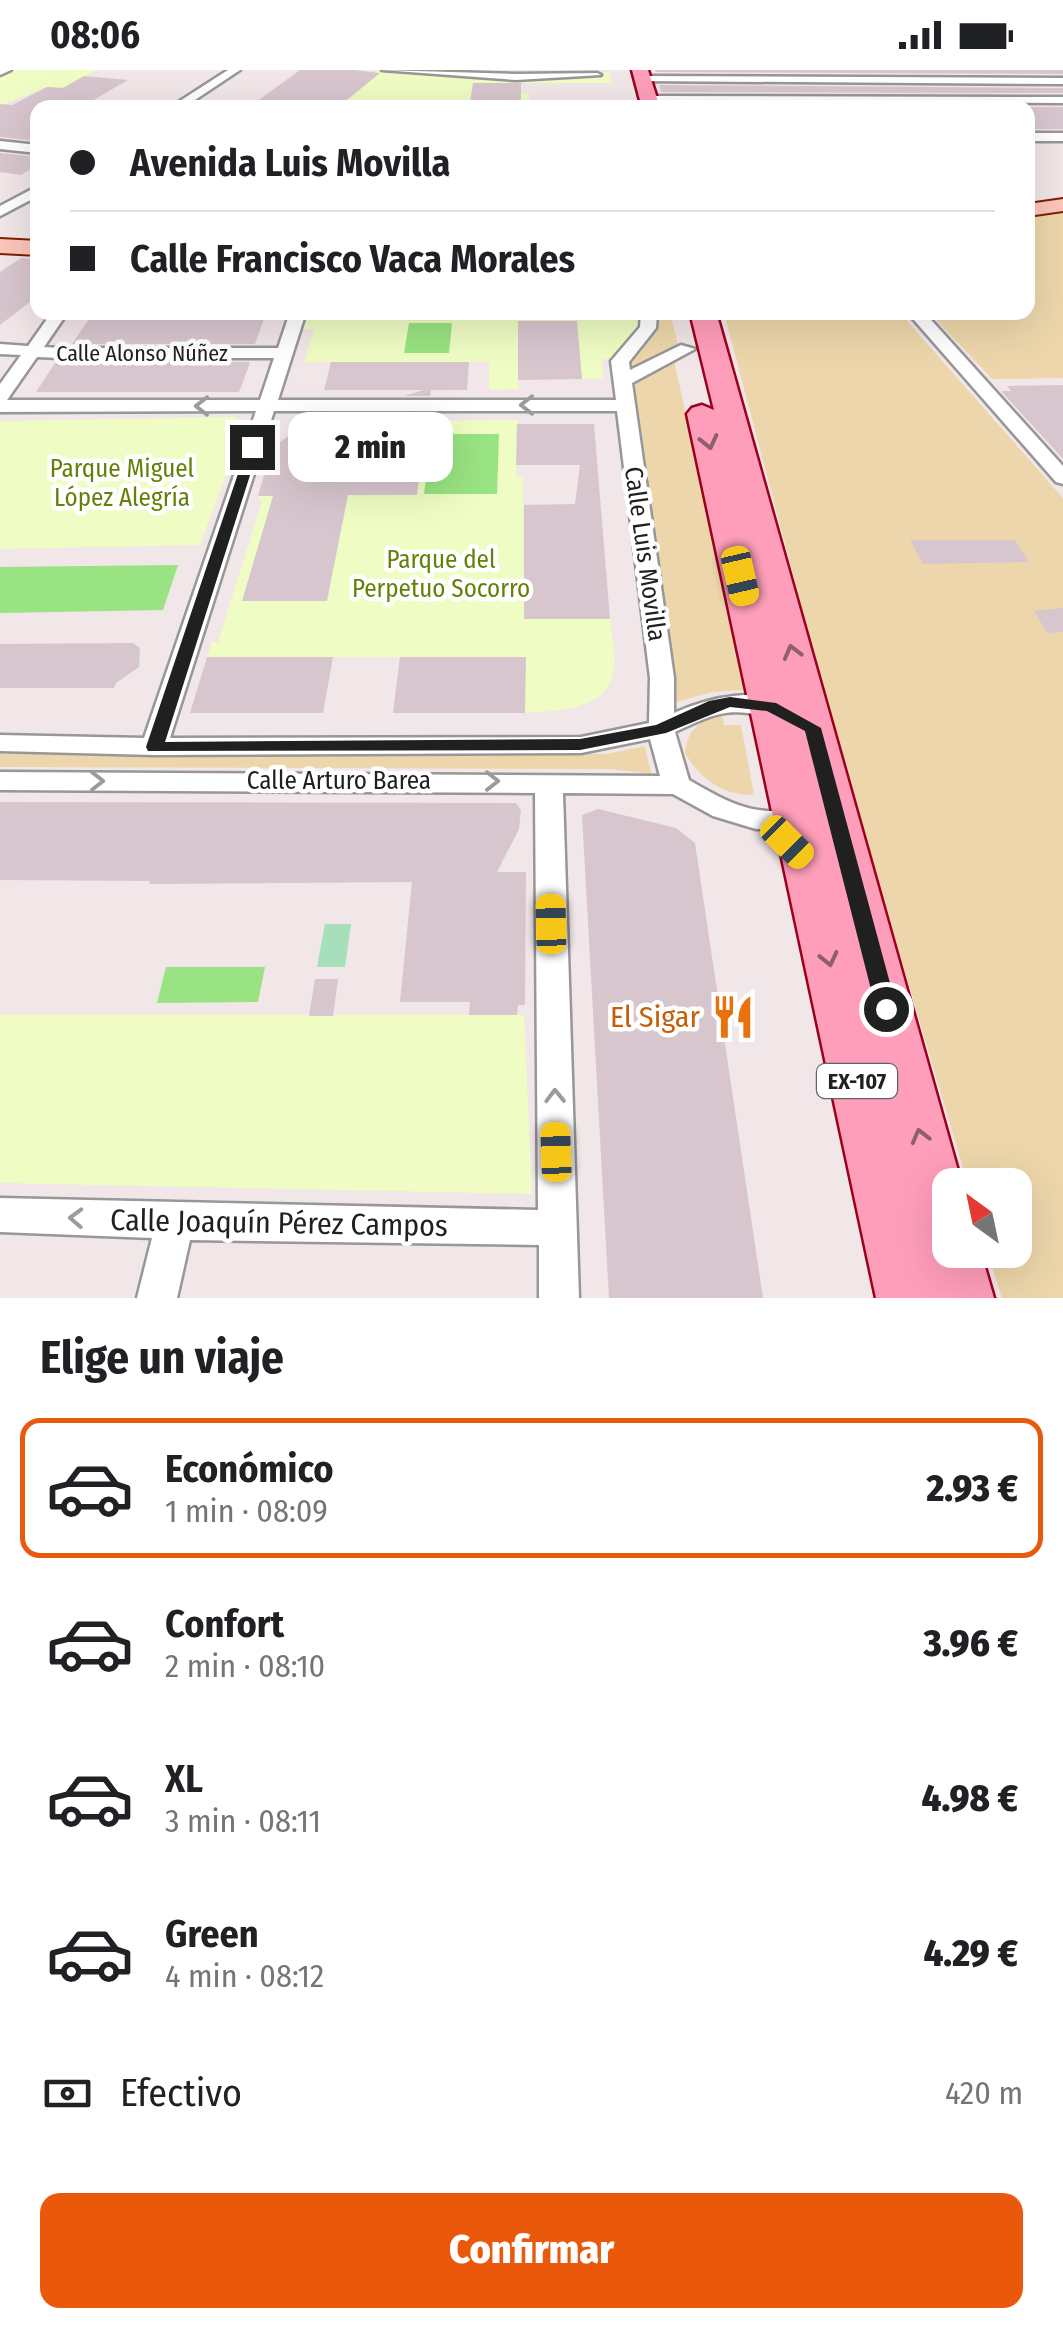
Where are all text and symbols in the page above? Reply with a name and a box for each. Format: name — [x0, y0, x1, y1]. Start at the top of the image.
text: 08:06 — [50, 12, 140, 58]
text: Avenida Luis Movilla — [130, 140, 450, 186]
text: Calle Francisco Vaca Morales — [130, 236, 575, 282]
street label: Calle Alonso Núñez — [56, 340, 228, 367]
one-way arrow — [194, 395, 210, 417]
one-way arrow — [519, 395, 535, 416]
callout: 2 min — [287, 412, 452, 482]
route end — [230, 425, 275, 470]
text: 2 min — [335, 428, 406, 466]
one-way arrow — [697, 433, 718, 450]
park label: Parque Miguel López Alegría — [50, 454, 195, 513]
street label: Calle Luis Movilla — [618, 465, 672, 643]
car — [719, 543, 761, 609]
park label: Parque del Perpetuo Socorro — [352, 545, 530, 604]
one-way arrow — [783, 644, 804, 662]
street label: Calle Arturo Barea — [247, 766, 431, 796]
one-way arrow — [486, 770, 501, 792]
one-way arrow — [90, 771, 106, 792]
car — [755, 810, 819, 874]
car — [535, 894, 567, 954]
one-way arrow — [817, 950, 838, 967]
route start — [864, 987, 909, 1032]
restaurant icon: El Sigar — [709, 993, 757, 1041]
place label: El Sigar — [610, 999, 701, 1035]
road number: EX-107 — [817, 1064, 897, 1098]
one-way arrow — [544, 1087, 565, 1103]
car — [540, 1121, 572, 1183]
one-way arrow — [910, 1128, 931, 1145]
north arrow — [932, 1168, 1032, 1268]
map controls — [932, 1168, 1032, 1268]
street label: Calle Joaquín Pérez Campos — [110, 1202, 448, 1244]
one-way arrow — [67, 1208, 83, 1229]
text: Elige un viaje — [40, 1331, 284, 1385]
icon: car — [45, 1443, 135, 1533]
text: Económico — [165, 1446, 334, 1492]
text: 2.93 € — [926, 1465, 1018, 1511]
text: 1 min · 08:09 — [165, 1492, 328, 1530]
icon: car — [45, 1598, 135, 1688]
text: Confort — [165, 1601, 284, 1647]
text: 3.96 € — [923, 1620, 1018, 1666]
text: 2 min · 08:10 — [165, 1647, 325, 1685]
icon: car — [45, 1753, 135, 1843]
text: XL — [165, 1756, 203, 1802]
text: 4.98 € — [922, 1775, 1018, 1821]
text: 3 min · 08:11 — [165, 1802, 321, 1840]
icon: car — [45, 1908, 135, 1998]
text: Green — [165, 1911, 259, 1957]
text: 4.29 € — [923, 1930, 1018, 1976]
text: 4 min · 08:12 — [165, 1957, 324, 1995]
icon: cash — [40, 2066, 95, 2121]
text: Efectivo — [120, 2070, 242, 2116]
text: 420 m — [945, 2074, 1023, 2112]
button: Confirmar — [40, 2193, 1023, 2308]

